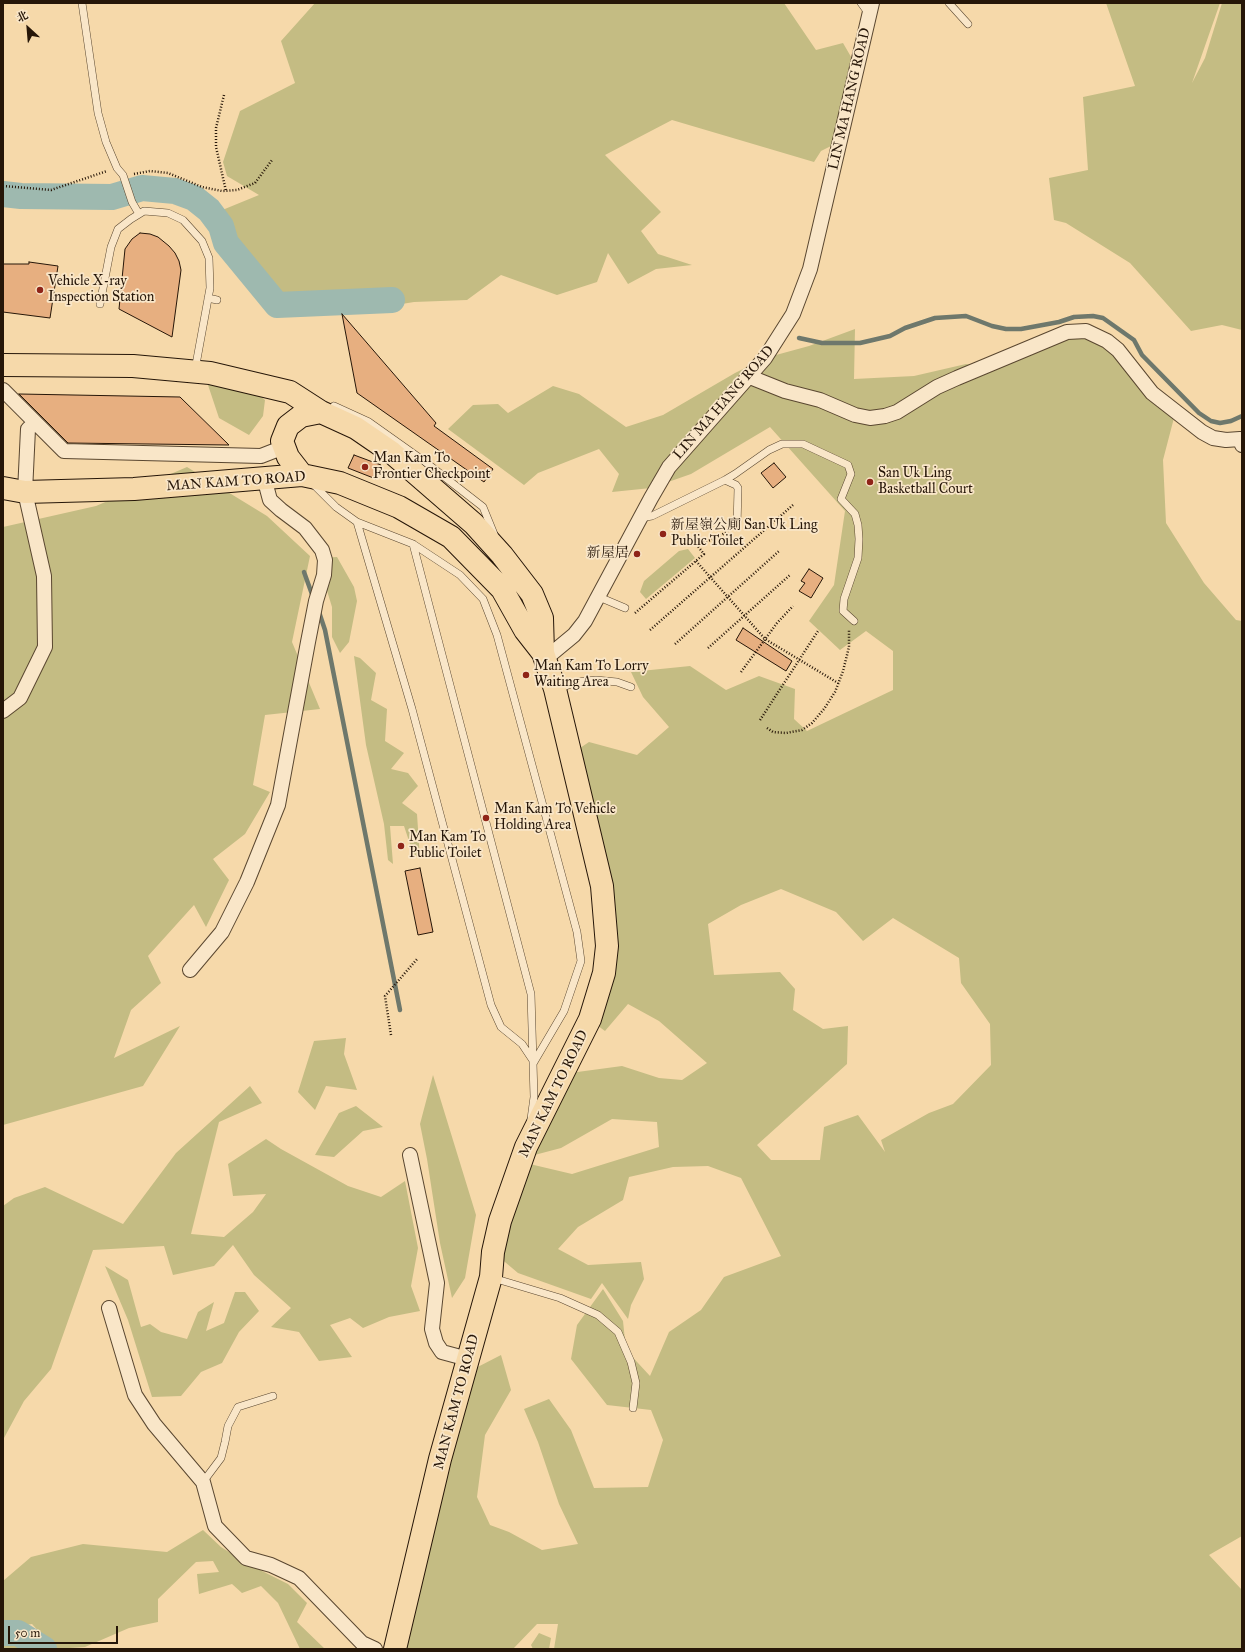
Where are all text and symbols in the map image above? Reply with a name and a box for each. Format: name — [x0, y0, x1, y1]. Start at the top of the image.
north arrow — [8, 8, 48, 48]
text: 北 — [15, 9, 30, 25]
street label: LIN MA HANG ROAD — [825, 26, 875, 172]
place label: Vehicle X-ray Inspection Station — [48, 274, 154, 306]
marker: Vehicle X-ray Inspection Station — [35, 285, 45, 295]
street label: LIN MA HANG ROAD — [670, 343, 778, 463]
place label: Man Kam To Frontier Checkpoint — [373, 451, 491, 484]
marker: Man Kam To Frontier Checkpoint — [360, 462, 370, 472]
place label: San Uk Ling Basketball Court — [878, 466, 973, 498]
street label: MAN KAM TO ROAD — [166, 469, 306, 495]
marker: San Uk Ling Basketball Court — [865, 477, 875, 487]
place label: 新屋嶺公廁 San Uk Ling Public Toilet — [671, 518, 817, 550]
marker: 新屋嶺公廁 San Uk Ling Public Toilet — [658, 529, 668, 539]
place label: 新屋居 — [587, 546, 629, 562]
marker: 新屋居 — [632, 549, 642, 559]
place label: Man Kam To Lorry Waiting Area — [534, 659, 649, 692]
marker: Man Kam To Lorry Waiting Area — [521, 670, 531, 680]
place label: Man Kam To Vehicle Holding Area — [494, 802, 616, 834]
marker: Man Kam To Vehicle Holding Area — [481, 813, 491, 823]
place label: Man Kam To Public Toilet — [409, 830, 486, 862]
marker: Man Kam To Public Toilet — [396, 841, 406, 851]
street label: MAN KAM TO ROAD — [516, 1028, 592, 1160]
street label: MAN KAM TO ROAD — [431, 1333, 483, 1471]
scale bar — [10, 1618, 120, 1644]
text: 50 m — [15, 1626, 40, 1640]

